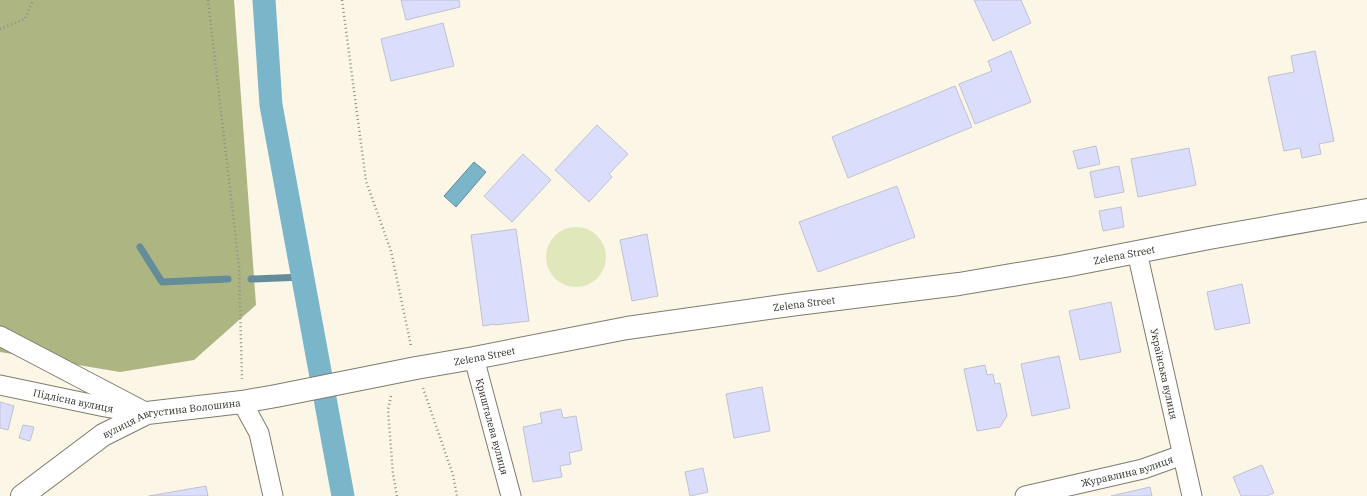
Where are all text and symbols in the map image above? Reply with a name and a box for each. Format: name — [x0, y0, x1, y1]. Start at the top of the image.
street label: Zelena Street — [1092, 242, 1156, 267]
street label: Zelena Street — [772, 293, 836, 314]
street label: Українська вулиця — [1148, 327, 1181, 421]
street label: Zelena Street — [453, 343, 517, 368]
street label: Кришталева вулиця — [473, 377, 512, 477]
street label: Підлісна вулиця — [32, 386, 115, 415]
street label: вулиця Августина Волошина — [100, 396, 242, 441]
street label: Журавлина вулиця — [1080, 452, 1175, 489]

